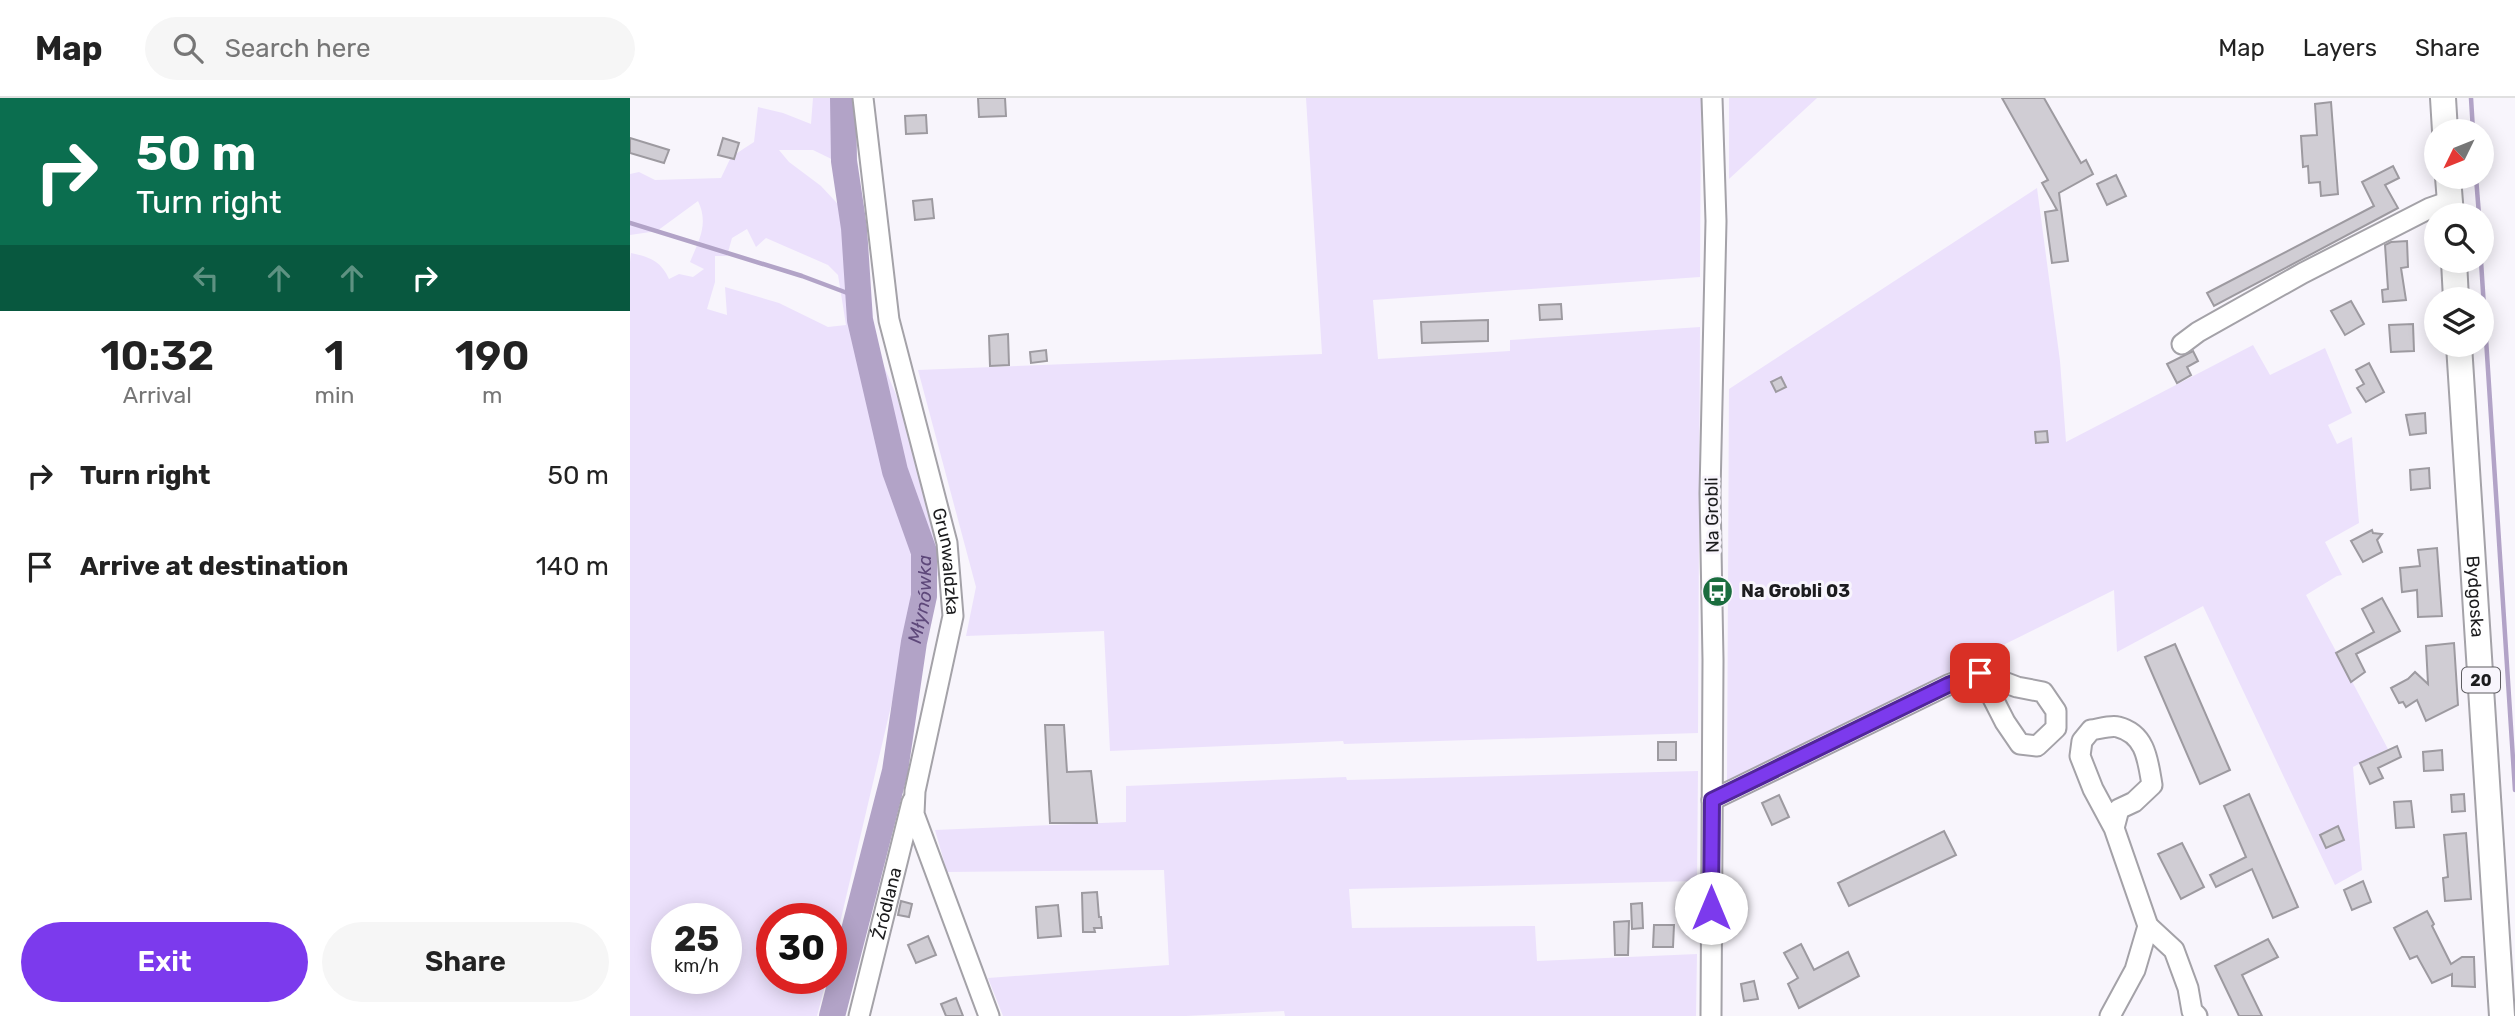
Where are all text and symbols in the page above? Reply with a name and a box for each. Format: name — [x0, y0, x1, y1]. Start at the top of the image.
search box — [145, 17, 635, 80]
text: Map — [35, 29, 103, 68]
icon: search — [169, 29, 207, 67]
text: Search here — [225, 33, 370, 64]
text: Map — [2218, 34, 2265, 62]
text: Layers — [2303, 34, 2377, 62]
text: Share — [2415, 34, 2480, 62]
north arrow — [2424, 119, 2494, 189]
map controls — [2424, 119, 2494, 357]
text: 50 m — [136, 124, 256, 182]
icon: right — [21, 126, 112, 217]
text: Turn right — [136, 183, 281, 221]
button: search — [2424, 203, 2494, 273]
icon: left — [187, 259, 225, 297]
icon: ahead — [260, 259, 298, 297]
icon: ahead — [333, 259, 371, 297]
icon: right — [406, 259, 444, 297]
button: layers — [2424, 287, 2494, 357]
text: 10:32 — [100, 331, 214, 381]
text: 1 — [325, 331, 345, 381]
text: 190 — [455, 331, 530, 381]
text: Arrival — [123, 381, 192, 409]
text: min — [315, 381, 355, 409]
text: m — [482, 381, 502, 409]
icon: right — [21, 457, 59, 495]
text: Turn right — [80, 460, 210, 491]
text: 50 m — [548, 460, 609, 491]
street label: Na Grobli — [1700, 477, 1724, 553]
street label: Grunwaldzka — [927, 505, 964, 616]
icon: arrive — [21, 548, 59, 586]
text: Arrive at destination — [80, 551, 348, 582]
text: 140 m — [536, 551, 609, 582]
water label: Młynówka — [903, 555, 937, 646]
street label: Bydgoska — [2462, 555, 2489, 638]
bus stop icon: Na Grobli 03 — [1701, 574, 1735, 608]
place label: Na Grobli 03 — [1741, 580, 1850, 602]
pin — [1950, 643, 2010, 703]
icon: arrive — [1961, 654, 1999, 692]
road number: 20 — [2462, 667, 2500, 692]
street label: Źródlana — [867, 865, 906, 942]
position arrow — [1674, 871, 1748, 945]
speed limit sign: 30 — [756, 903, 847, 994]
text: 25 — [674, 918, 719, 960]
button: Exit — [21, 922, 308, 1002]
button: Share — [322, 922, 609, 1002]
text: km/h — [674, 955, 719, 977]

